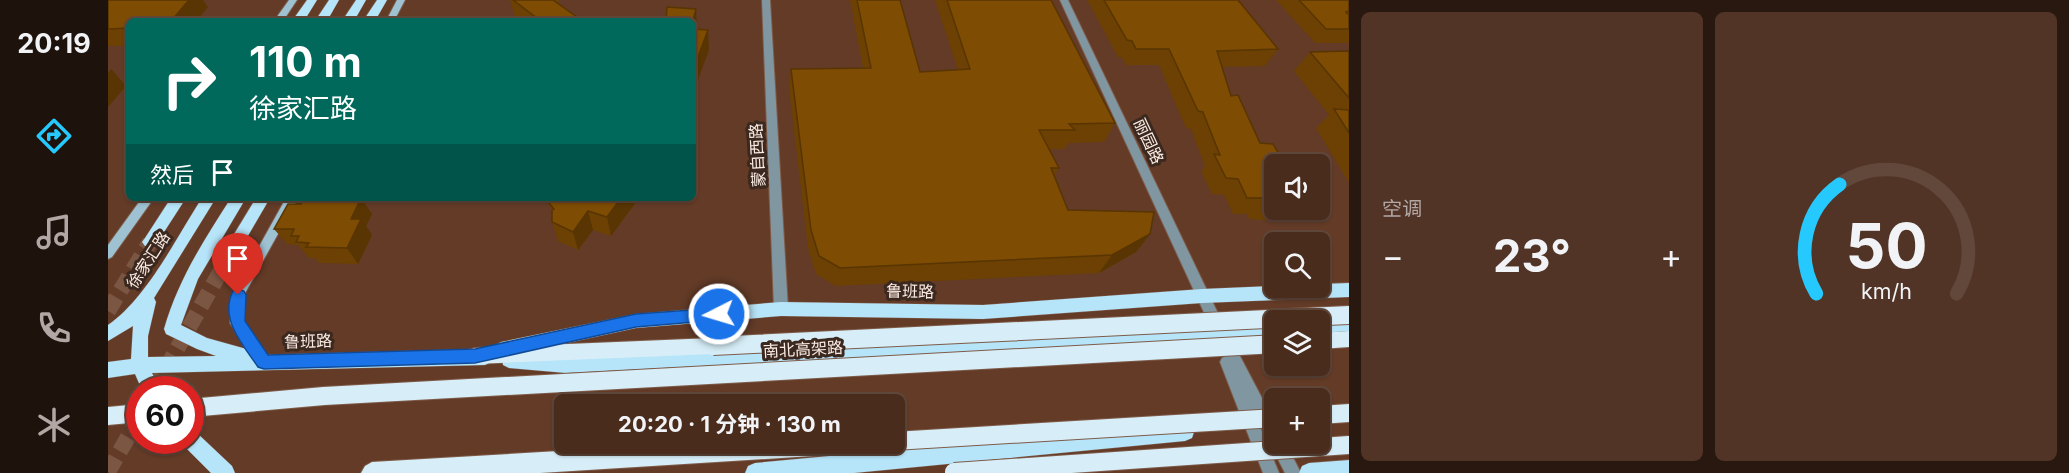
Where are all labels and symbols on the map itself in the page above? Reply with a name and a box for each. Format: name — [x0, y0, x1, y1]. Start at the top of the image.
street label: 丽园路 — [1130, 115, 1168, 167]
street label: 蒙自西路 — [745, 123, 769, 187]
street label: 徐家汇路 — [122, 228, 174, 292]
pin — [212, 233, 263, 295]
street label: 鲁班路 — [886, 281, 934, 301]
position arrow — [687, 282, 751, 346]
street label: 鲁班路 — [284, 330, 332, 352]
street label: 南北高架路 — [763, 337, 843, 361]
speed limit sign: 60 — [126, 376, 204, 454]

